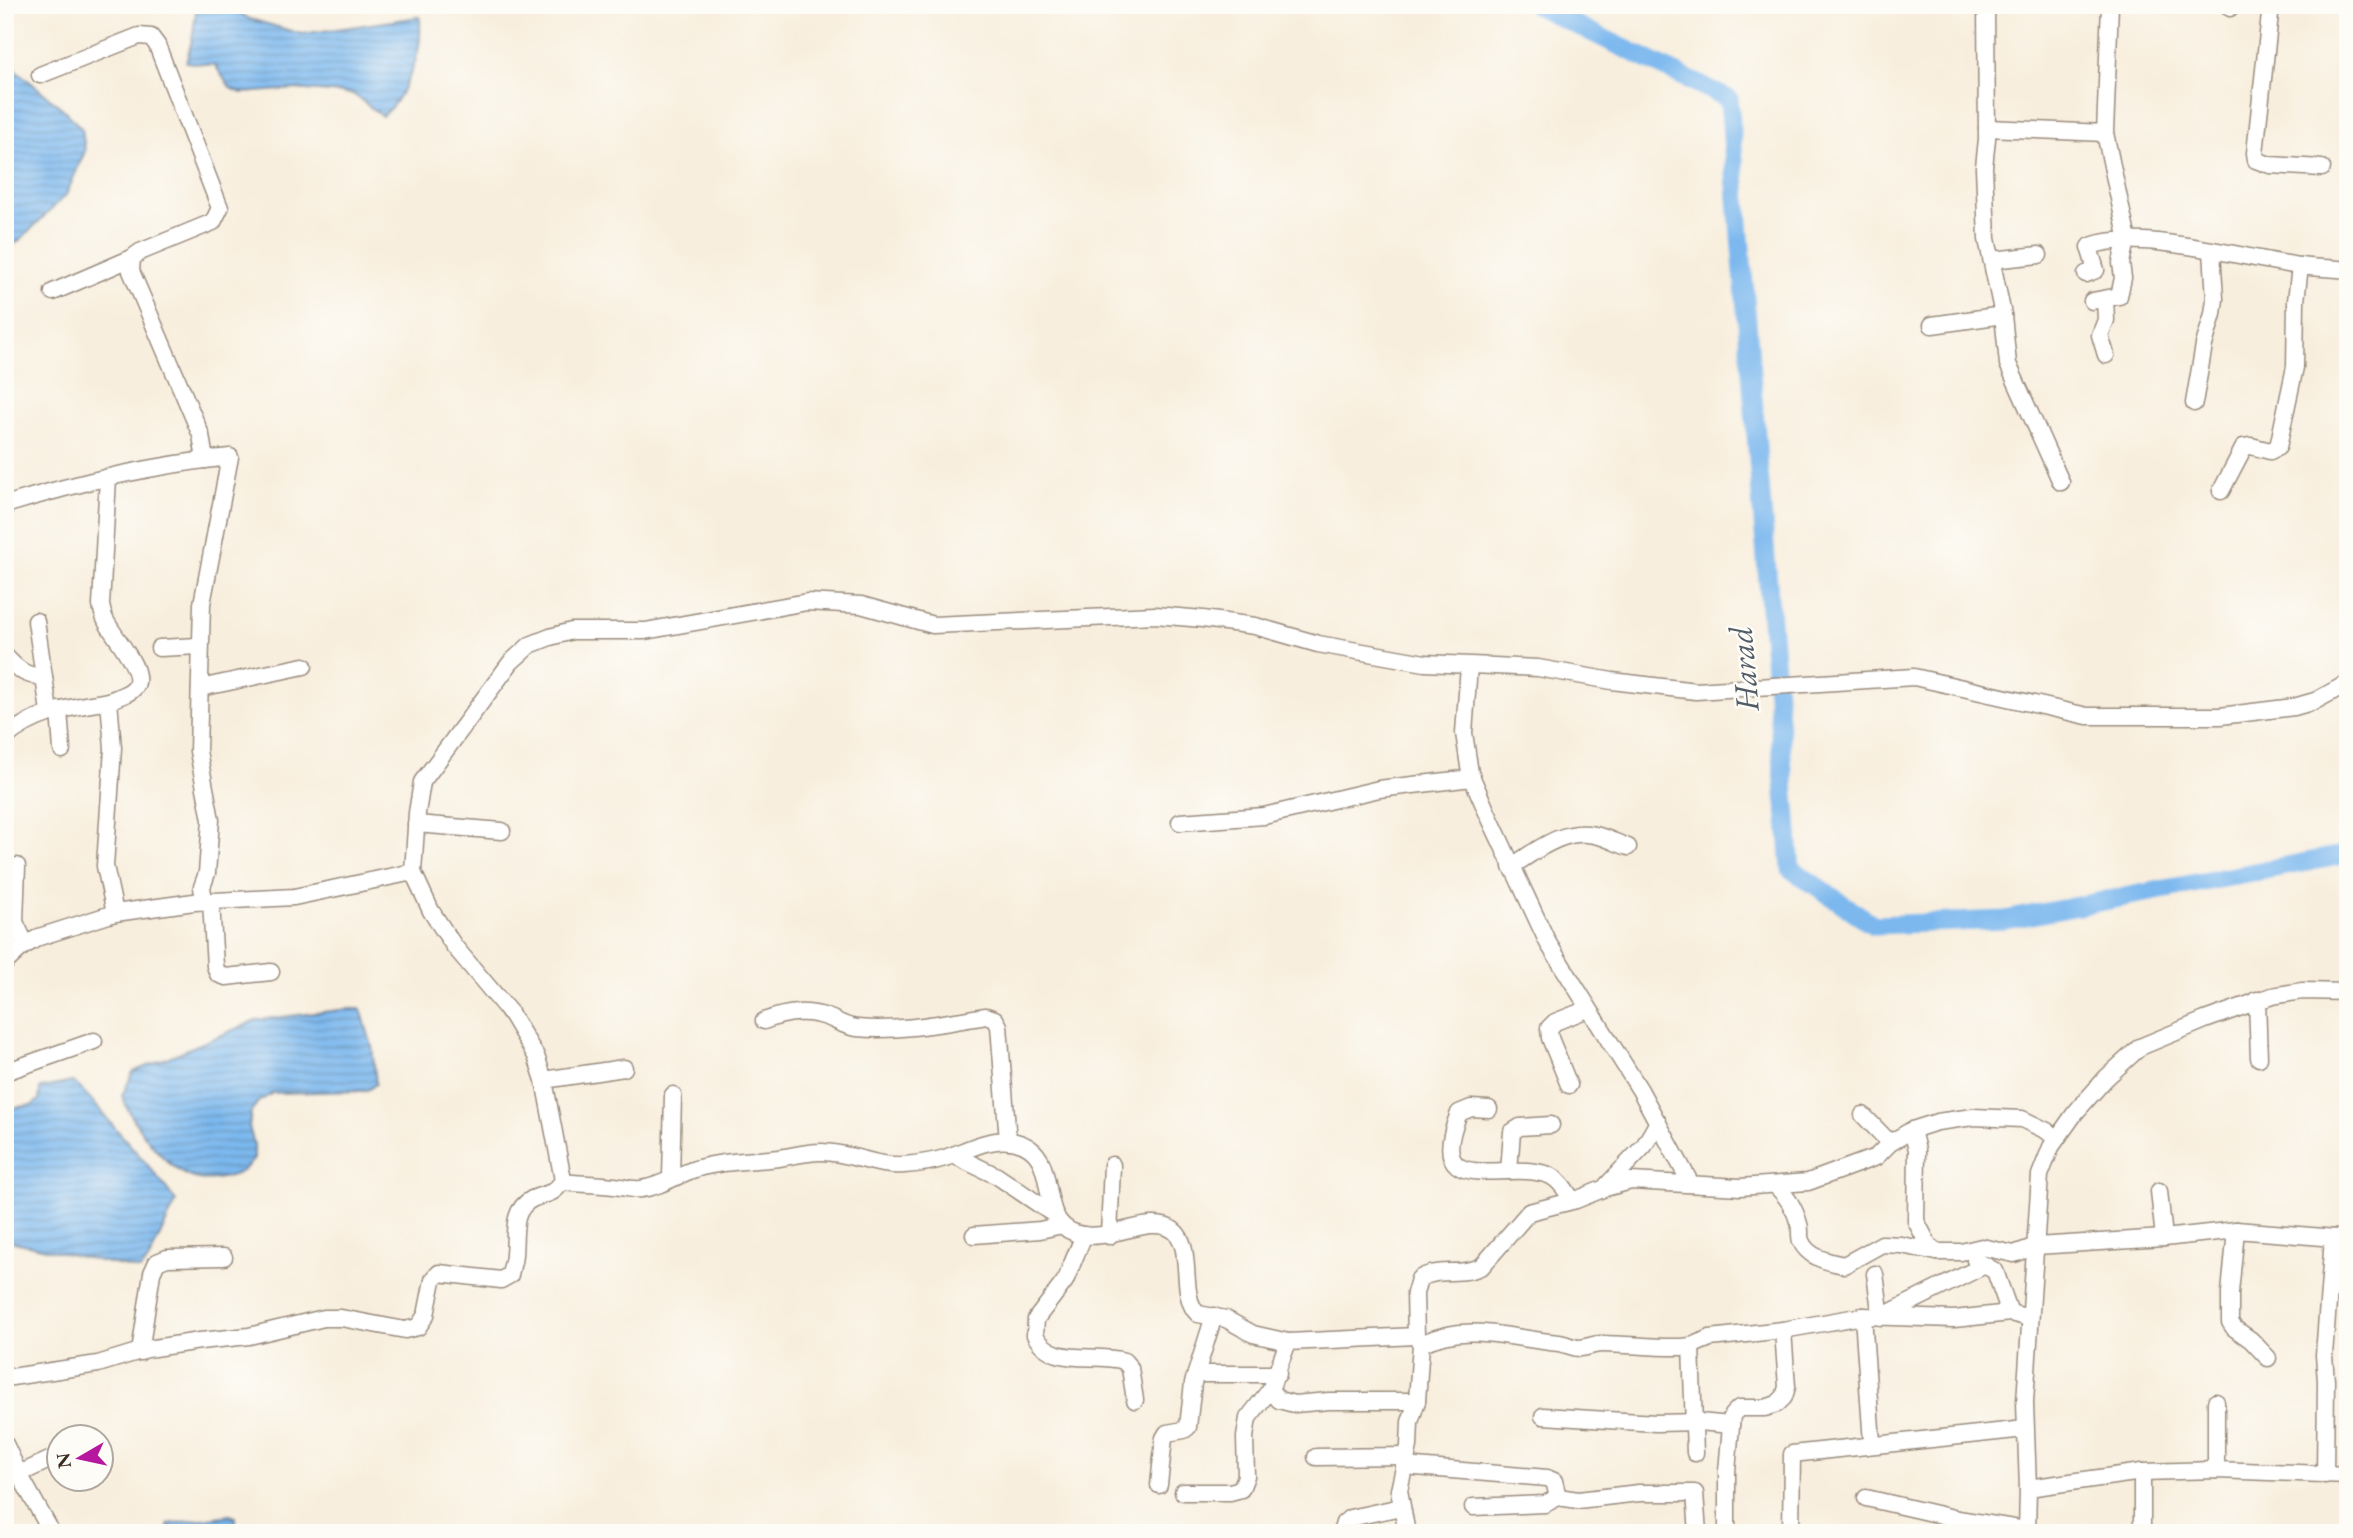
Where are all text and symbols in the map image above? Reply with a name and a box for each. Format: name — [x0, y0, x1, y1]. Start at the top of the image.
water label: Harad — [1718, 624, 1769, 714]
north arrow — [46, 1422, 116, 1492]
text: N — [50, 1450, 77, 1470]

